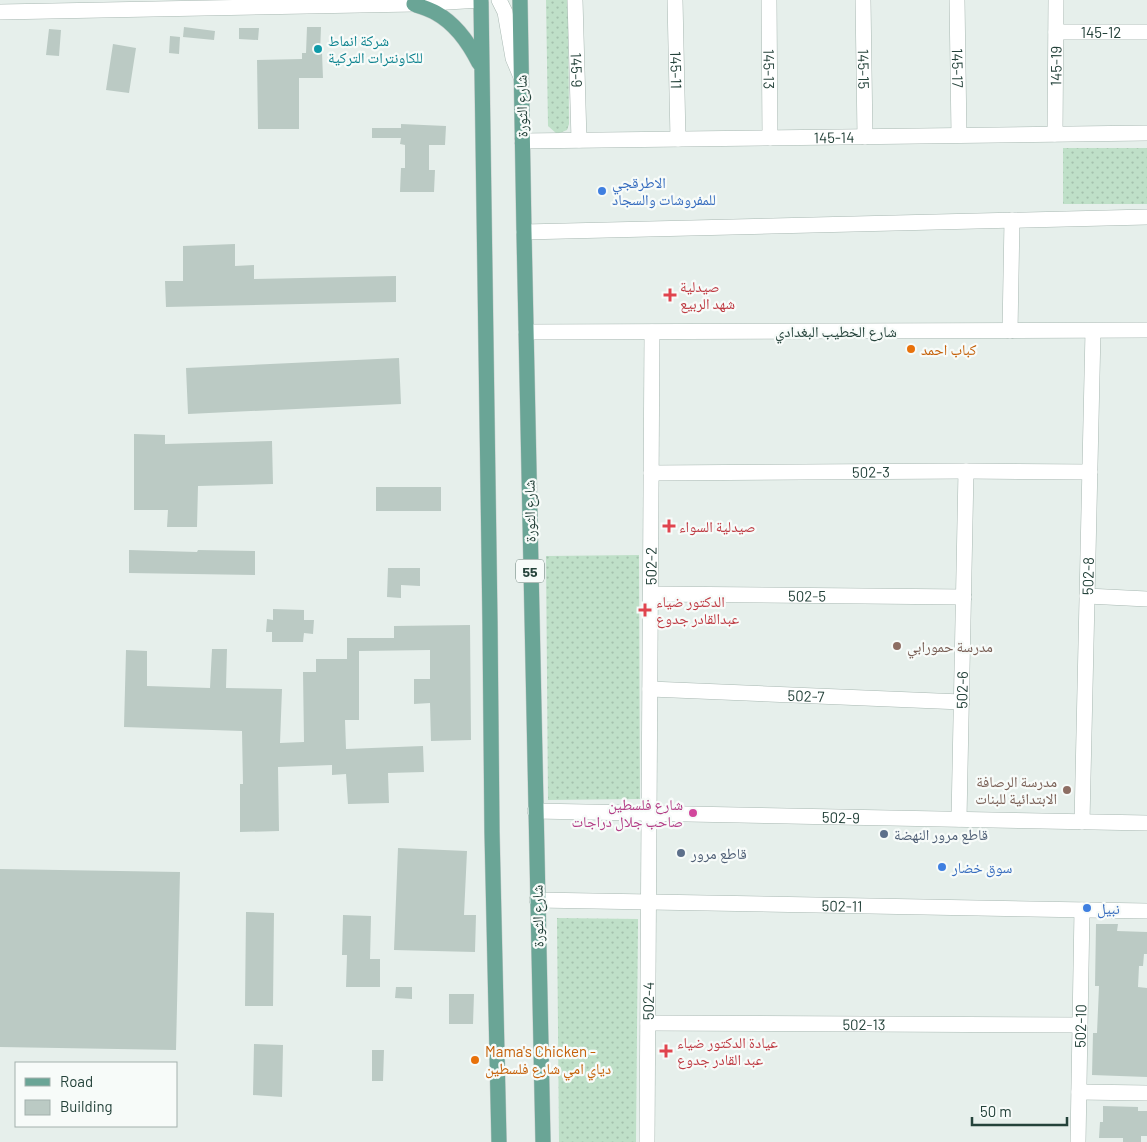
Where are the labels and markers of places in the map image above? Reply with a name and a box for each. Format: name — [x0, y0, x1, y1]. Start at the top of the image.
place label: شركة انماط للكاونترات التركية — [328, 31, 423, 67]
marker: شركة انماط للكاونترات التركية — [312, 43, 324, 55]
place label: الاطرقجي للمفروشات والسجاد — [612, 173, 716, 209]
marker: الاطرقجي للمفروشات والسجاد — [596, 185, 608, 197]
place label: صيدلية شهد الربيع — [680, 277, 735, 314]
marker: صيدلية شهد الربيع — [664, 289, 676, 301]
place label: كباب احمد — [921, 340, 976, 358]
marker: كباب احمد — [905, 343, 917, 355]
place label: صيدلية السواء — [679, 517, 756, 536]
marker: صيدلية السواء — [663, 520, 675, 532]
place label: الدكتور ضياء عبدالقادر جدوع — [656, 592, 740, 629]
marker: الدكتور ضياء عبدالقادر جدوع — [638, 603, 652, 617]
place label: مدرسة حمورابي — [907, 637, 993, 659]
marker: مدرسة حمورابي — [891, 640, 903, 652]
place label: مدرسة الرصافة الابتدائية للبنات — [975, 772, 1057, 807]
marker: مدرسة الرصافة الابتدائية للبنات — [1061, 784, 1073, 796]
place label: شارع فلسطين صاحب جلال دراجات — [572, 795, 683, 832]
marker: شارع فلسطين صاحب جلال دراجات — [687, 807, 699, 819]
place label: قاطع مرور النهضة — [894, 825, 988, 845]
marker: قاطع مرور النهضة — [878, 828, 890, 840]
place label: قاطع مرور — [690, 844, 747, 864]
marker: قاطع مرور — [675, 847, 687, 859]
place label: سوق خضار — [951, 858, 1013, 878]
marker: سوق خضار — [936, 861, 948, 873]
place label: نبيل — [1097, 899, 1120, 919]
marker: نبيل — [1081, 902, 1093, 914]
place label: عيادة الدكتور ضياء عبد القادر جدوع — [677, 1033, 778, 1070]
place label: Mama's Chicken - دياي امي شارع فلسطين — [485, 1042, 611, 1081]
marker: عيادة الدكتور ضياء عبد القادر جدوع — [659, 1044, 673, 1058]
marker: Mama's Chicken - دياي امي شارع فلسطين — [469, 1054, 481, 1066]

